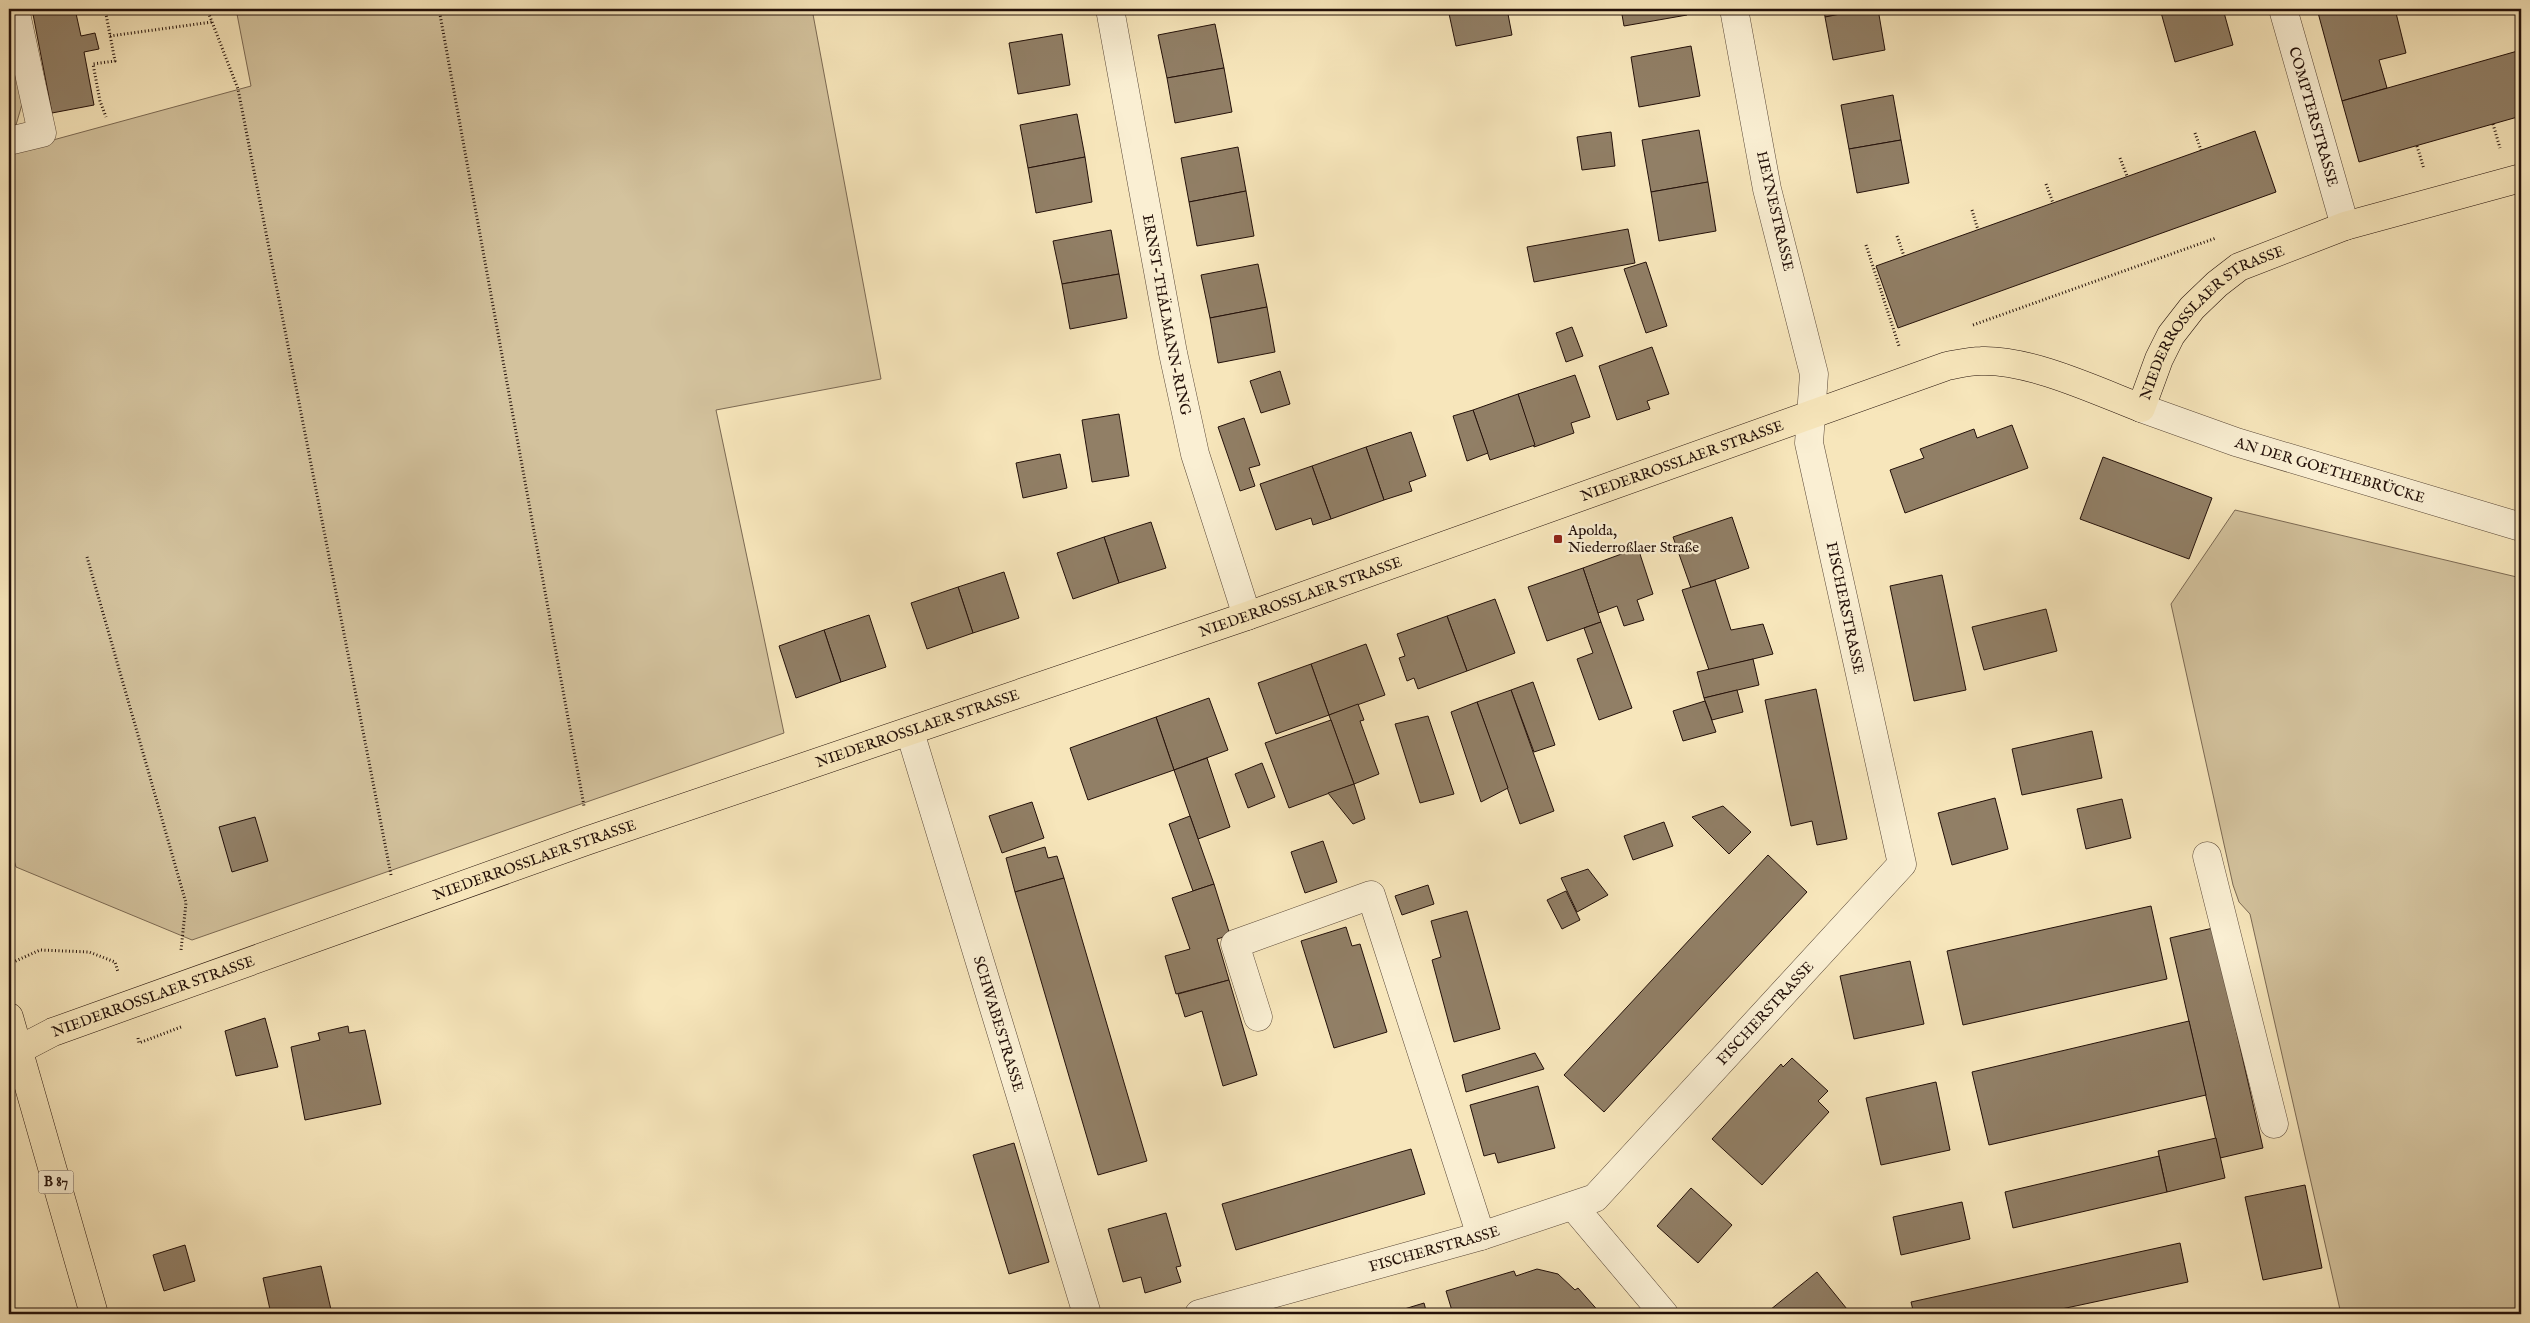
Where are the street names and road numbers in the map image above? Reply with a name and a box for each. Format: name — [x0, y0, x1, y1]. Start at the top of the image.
street label: COMPTERSTRASSE — [2285, 45, 2343, 189]
street label: HEYNESTRASSE — [1752, 149, 1798, 273]
street label: ERNST-THÄLMANN-RING — [1138, 213, 1196, 417]
street label: NIEDERROSSLAER STRASSE — [2135, 241, 2287, 403]
street label: NIEDERROSSLAER STRASSE — [1578, 416, 1786, 506]
street label: AN DER GOETHEBRÜCKE — [2232, 432, 2427, 507]
street label: FISCHERSTRASSE — [1822, 540, 1868, 676]
street label: NIEDERROSSLAER STRASSE — [1196, 552, 1405, 641]
street label: NIEDERROSSLAER STRASSE — [813, 685, 1022, 772]
street label: NIEDERROSSLAER STRASSE — [430, 815, 639, 905]
street label: NIEDERROSSLAER STRASSE — [49, 951, 257, 1041]
street label: SCHWABESTRASSE — [969, 953, 1028, 1094]
street label: FISCHERSTRASSE — [1712, 957, 1818, 1069]
road number: B 87 — [38, 1170, 74, 1194]
street label: FISCHERSTRASSE — [1367, 1221, 1502, 1276]

